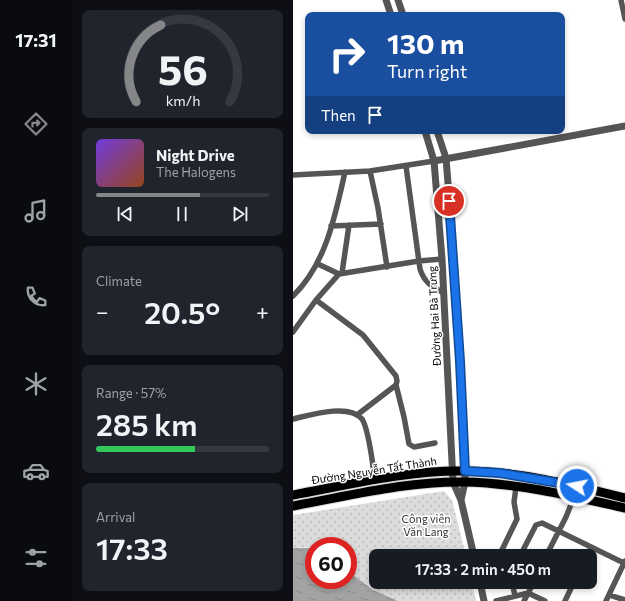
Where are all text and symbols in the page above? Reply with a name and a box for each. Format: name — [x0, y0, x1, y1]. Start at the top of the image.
text: 130 m — [387, 26, 464, 60]
icon: right — [321, 28, 373, 80]
text: 17:31 — [15, 29, 57, 51]
text: 56 — [158, 43, 207, 94]
text: Turn right — [387, 60, 467, 82]
text: km/h — [165, 91, 200, 109]
icon: arrive — [364, 104, 386, 126]
text: Then — [321, 106, 356, 124]
icon: directions — [22, 110, 50, 138]
text: Night Drive — [156, 146, 235, 164]
text: The Halogens — [156, 164, 236, 180]
pin — [432, 184, 466, 218]
icon: arrive — [438, 190, 460, 212]
icon: music — [22, 197, 50, 225]
icon: previous — [114, 203, 136, 225]
icon: pause — [171, 203, 193, 225]
icon: next — [229, 203, 251, 225]
street label: Đường Hai Bà Trưng — [425, 266, 443, 367]
text: Climate — [96, 273, 142, 289]
icon: phone — [22, 283, 50, 311]
text: 20.5° — [144, 293, 220, 330]
text: − — [96, 298, 109, 325]
text: + — [256, 298, 269, 325]
icon: climate — [22, 370, 50, 398]
text: Range · 57% — [96, 385, 167, 401]
text: 285 km — [96, 405, 197, 442]
street label: Đường Nguyễn Tất Thành — [309, 453, 438, 486]
icon: car — [22, 457, 50, 485]
position arrow — [556, 465, 598, 507]
text: Arrival — [96, 509, 135, 525]
park label: Công viên Văn Lang — [401, 512, 451, 538]
text: 17:33 — [96, 529, 168, 566]
speed limit sign: 60 — [305, 537, 357, 589]
icon: filters — [22, 544, 50, 572]
text: 17:33 · 2 min · 450 m — [415, 560, 551, 578]

